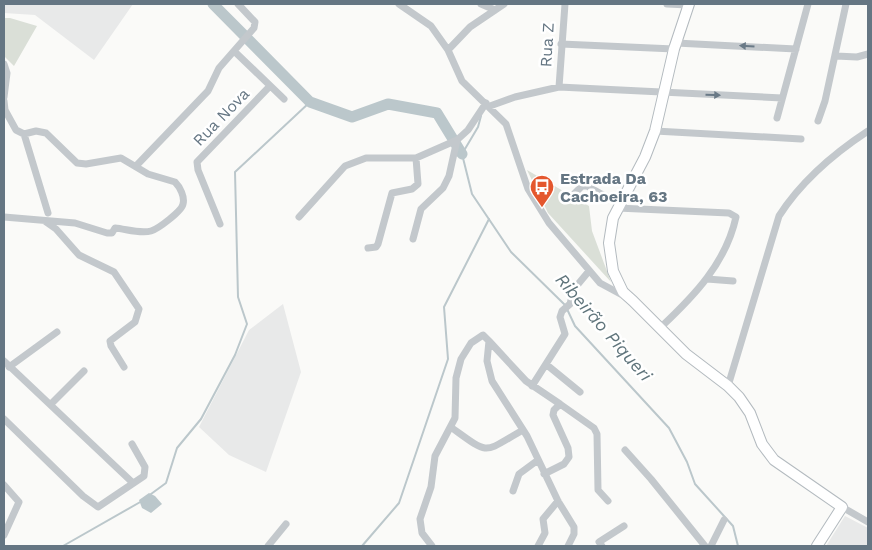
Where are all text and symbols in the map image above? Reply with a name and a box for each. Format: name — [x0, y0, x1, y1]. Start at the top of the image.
street label: Rua Z — [536, 22, 558, 68]
one-way arrow — [739, 42, 755, 50]
street label: Rua Nova — [189, 84, 253, 150]
one-way arrow — [705, 91, 721, 99]
place label: Estrada Da Cachoeira, 63 — [560, 169, 668, 206]
bus stop icon: Estrada Da Cachoeira, 63 — [529, 174, 555, 208]
water label: Ribeirão Piqueri — [551, 269, 657, 386]

